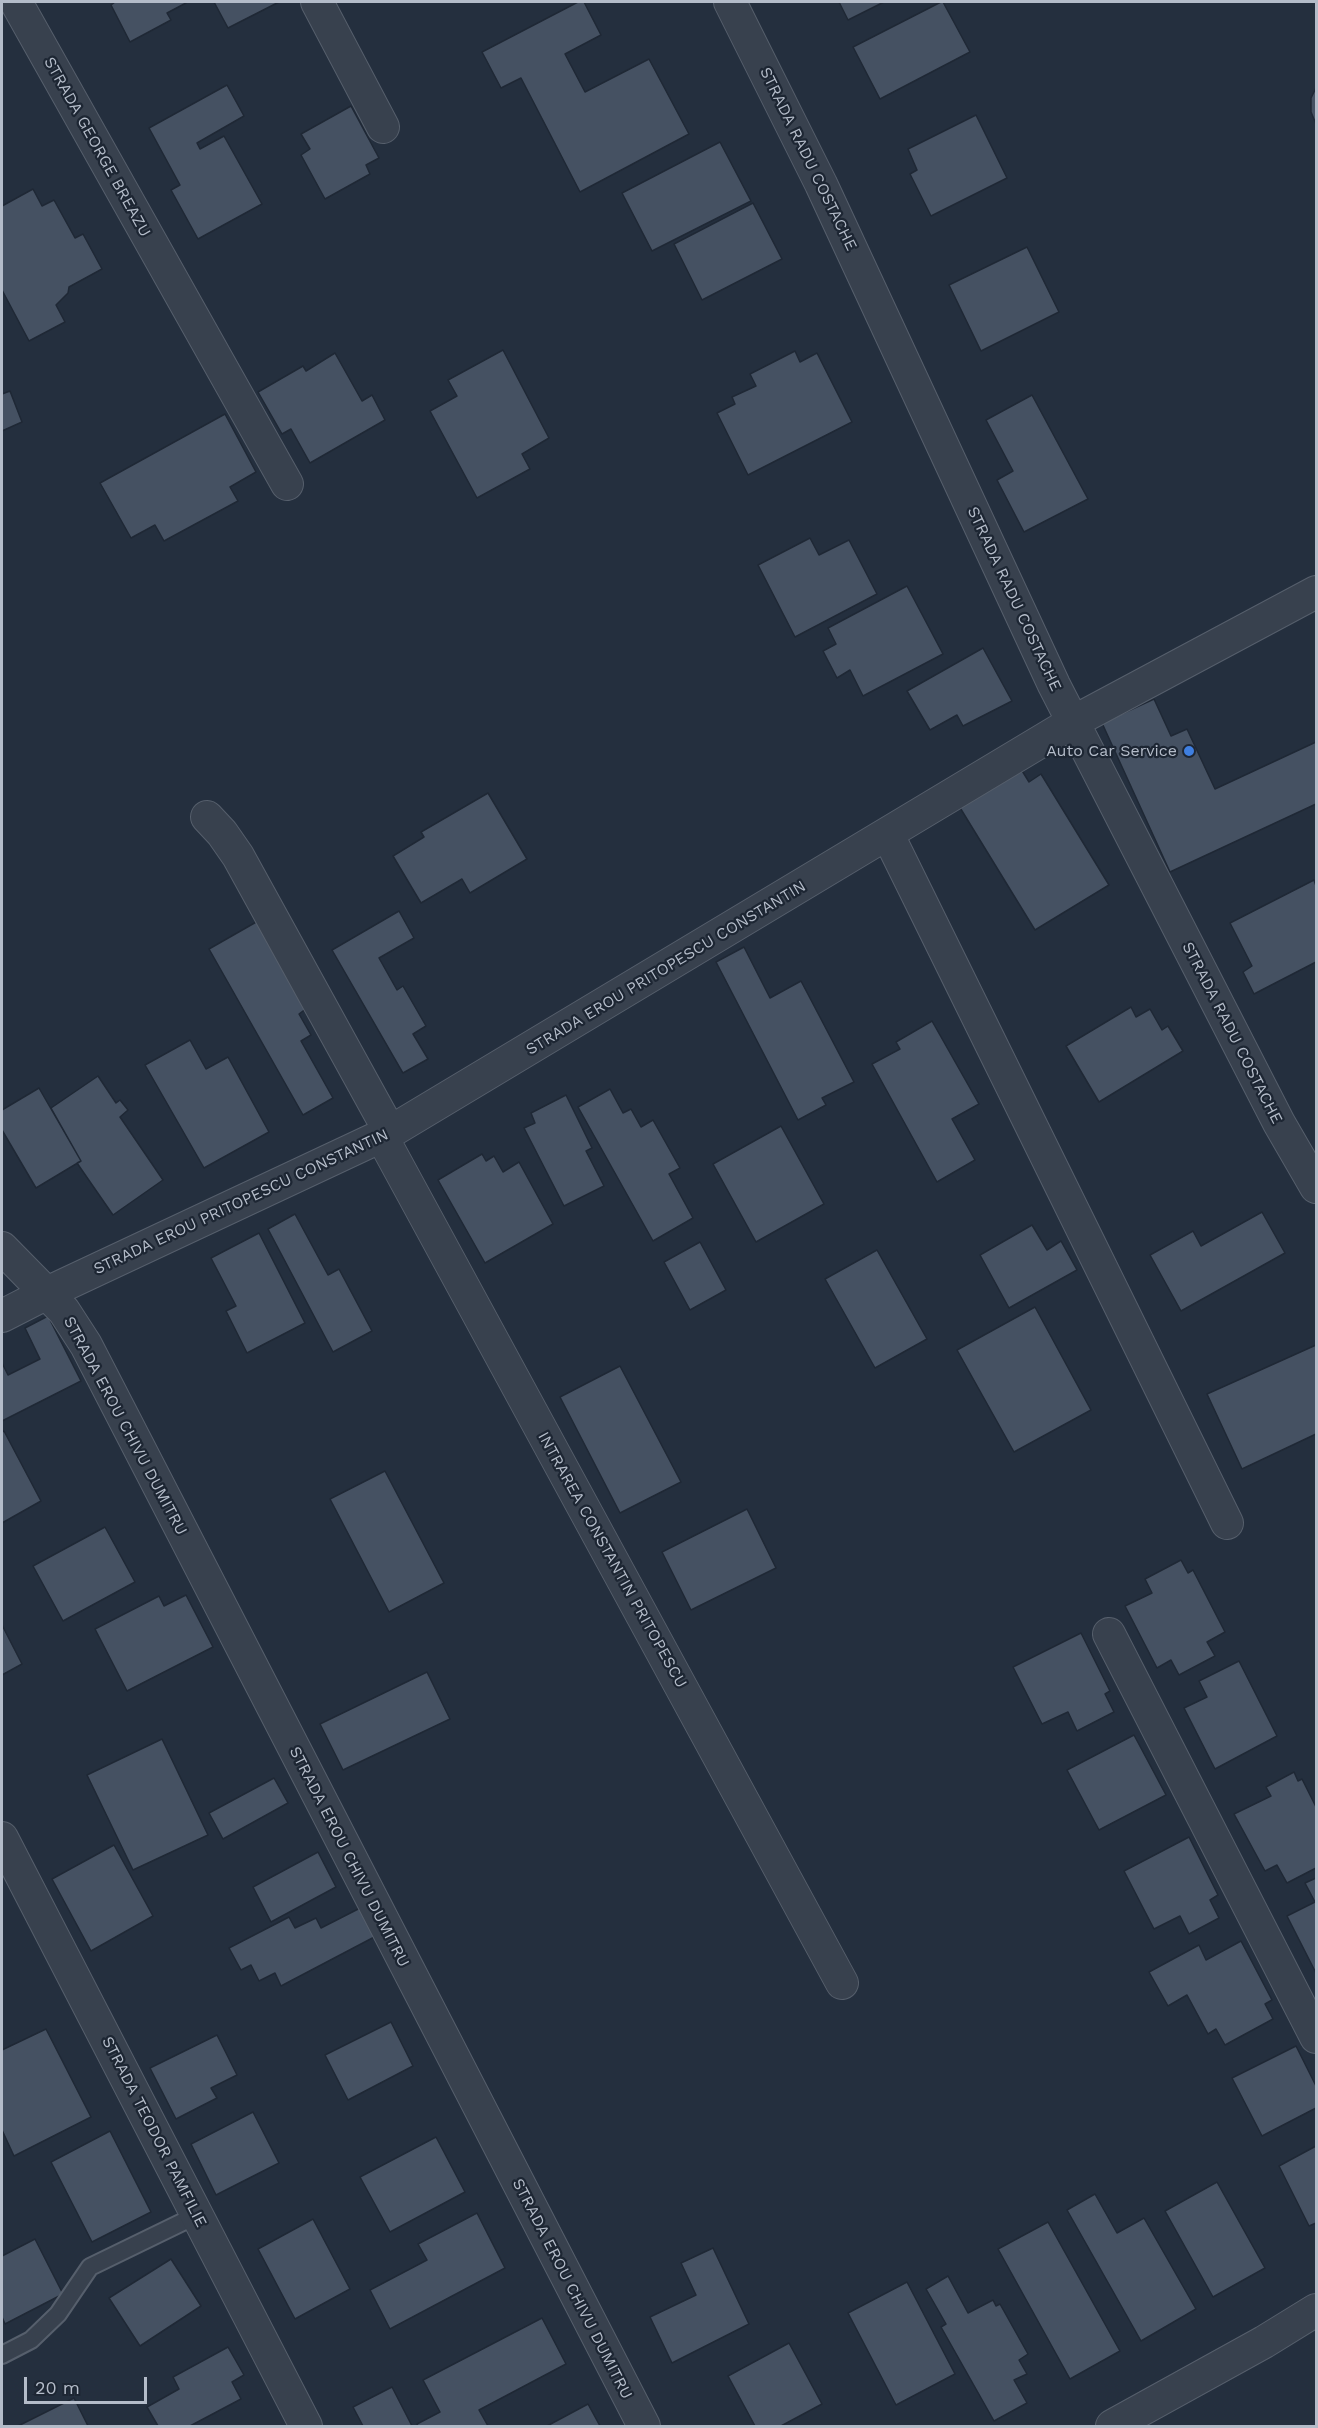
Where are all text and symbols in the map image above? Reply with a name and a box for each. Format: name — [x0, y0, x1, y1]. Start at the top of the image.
street label: STRADA GEORGE BREAZU — [40, 54, 154, 240]
street label: STRADA RADU COSTACHE — [755, 64, 861, 254]
street label: STRADA RADU COSTACHE — [963, 504, 1065, 694]
place label: Auto Car Service — [1046, 741, 1177, 761]
marker: Auto Car Service — [1182, 744, 1196, 758]
street label: STRADA EROU PRITOPESCU CONSTANTIN — [523, 877, 809, 1059]
street label: STRADA RADU COSTACHE — [1178, 939, 1286, 1127]
street label: STRADA EROU PRITOPESCU CONSTANTIN — [91, 1125, 391, 1279]
street label: STRADA EROU CHIVU DUMITRU — [59, 1313, 191, 1539]
street label: INTRAREA CONSTANTIN PRITOPESCU — [533, 1429, 691, 1691]
street label: STRADA EROU CHIVU DUMITRU — [285, 1744, 413, 1970]
street label: STRADA TEODOR PAMFILIE — [97, 2034, 211, 2230]
street label: STRADA EROU CHIVU DUMITRU — [508, 2176, 636, 2402]
scale bar — [27, 2365, 150, 2403]
text: 20 m — [35, 2377, 80, 2398]

